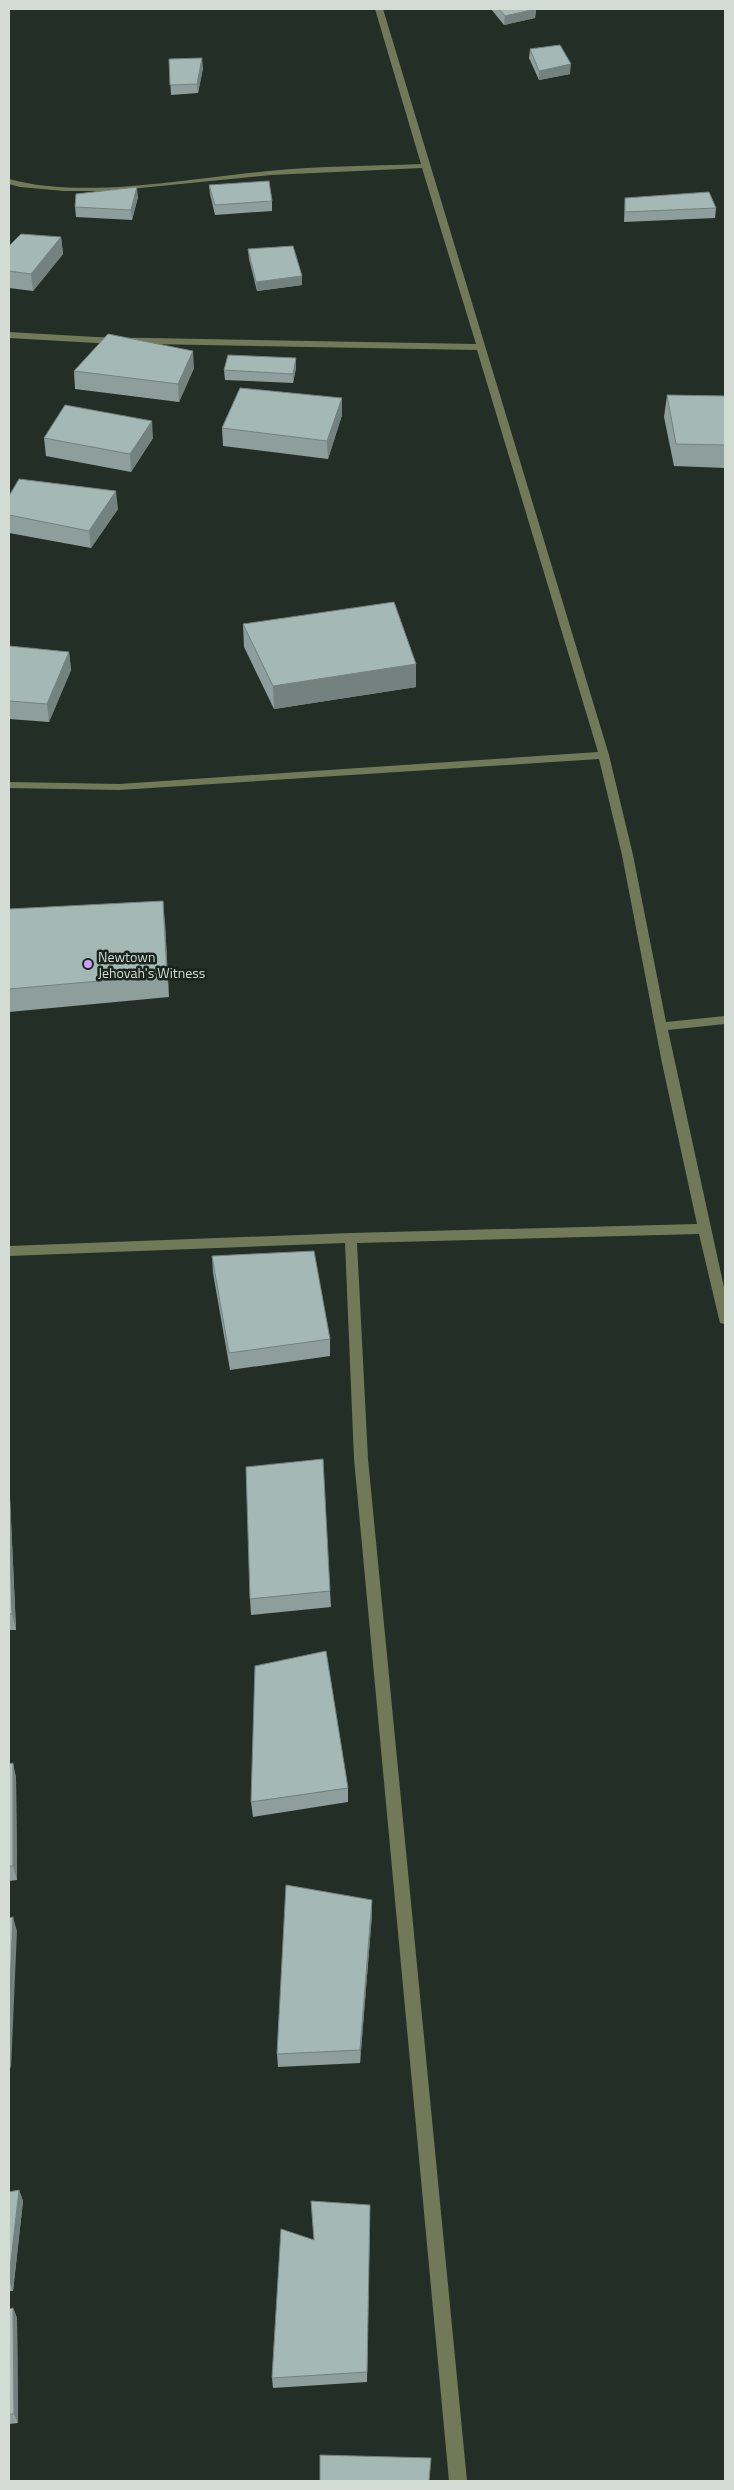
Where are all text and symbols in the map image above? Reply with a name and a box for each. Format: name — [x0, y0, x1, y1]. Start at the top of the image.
place label: Newtown Jehovah's Witness — [98, 946, 205, 983]
marker: Newtown Jehovah's Witness — [82, 958, 94, 970]

